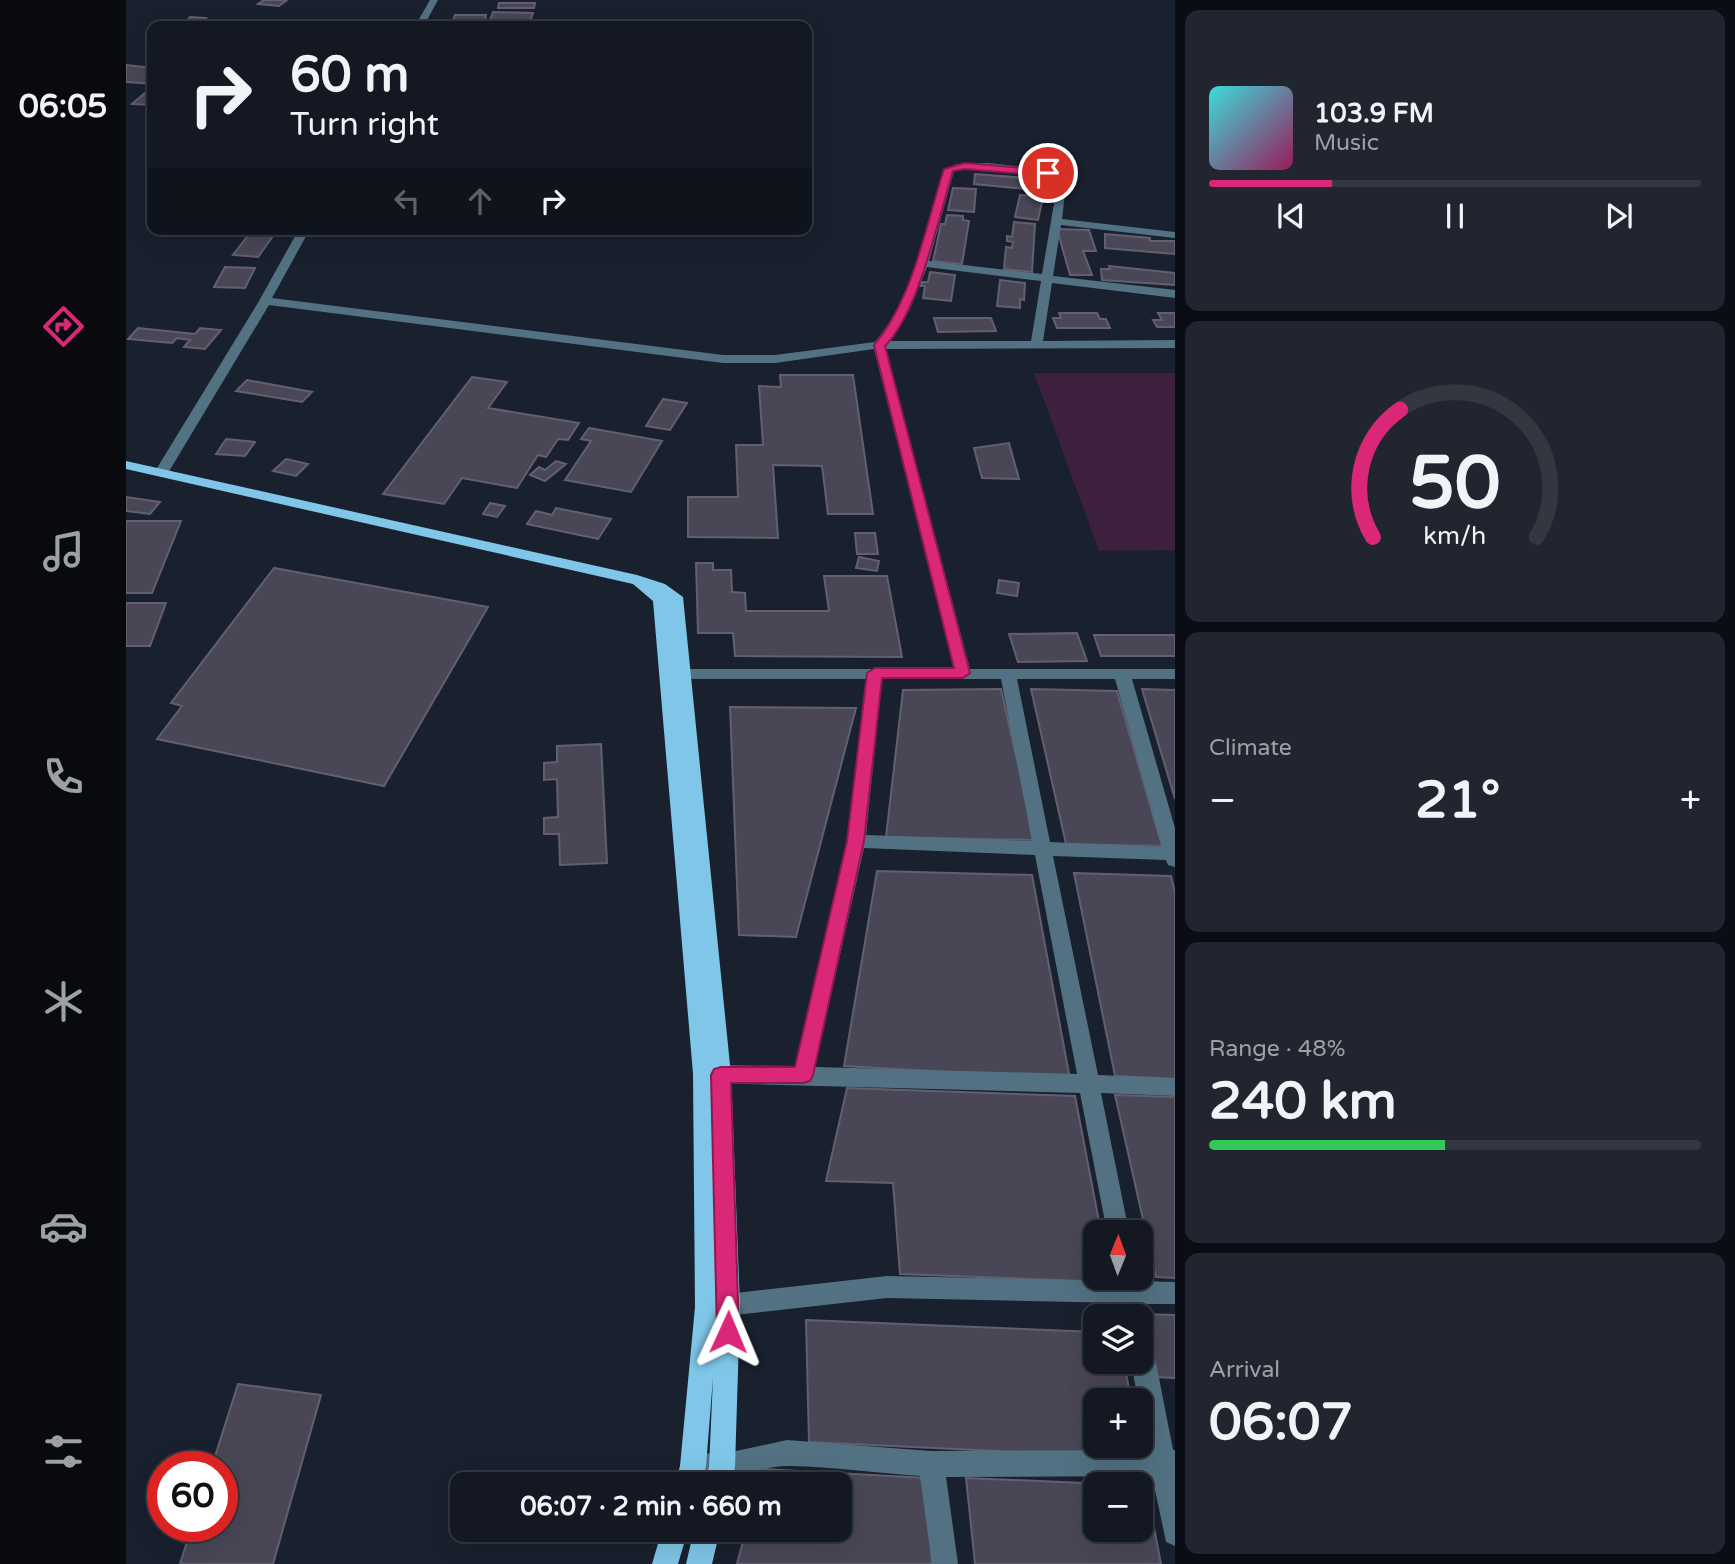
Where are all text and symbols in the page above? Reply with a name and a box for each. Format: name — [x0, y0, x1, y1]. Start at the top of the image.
text: 60 m — [290, 46, 409, 105]
icon: right — [175, 49, 266, 140]
text: 06:05 — [19, 88, 107, 126]
text: 103.9 FM — [1314, 98, 1434, 129]
text: Turn right — [290, 106, 439, 144]
text: Music — [1314, 129, 1379, 157]
pin — [1018, 143, 1078, 203]
icon: arrive — [1029, 154, 1067, 192]
icon: left — [388, 182, 426, 220]
icon: ahead — [461, 182, 499, 220]
icon: right — [534, 182, 572, 220]
icon: previous — [1272, 197, 1310, 235]
icon: pause — [1436, 197, 1474, 235]
icon: next — [1600, 197, 1638, 235]
icon: directions — [39, 302, 88, 351]
text: 50 — [1409, 441, 1501, 529]
text: km/h — [1424, 521, 1486, 551]
icon: music — [39, 527, 88, 576]
text: Climate — [1209, 734, 1292, 762]
icon: phone — [39, 752, 88, 801]
text: 21° — [1415, 769, 1500, 832]
text: − — [1209, 778, 1236, 824]
text: + — [1680, 778, 1701, 824]
icon: climate — [39, 977, 88, 1026]
text: Range · 48% — [1209, 1035, 1345, 1063]
text: 240 km — [1209, 1070, 1397, 1133]
icon: car — [39, 1202, 88, 1251]
north arrow — [1083, 1220, 1153, 1290]
map controls — [1083, 1220, 1153, 1542]
position arrow — [691, 1295, 765, 1369]
button: layers — [1083, 1304, 1153, 1374]
text: Arrival — [1209, 1356, 1280, 1384]
button: + — [1083, 1388, 1153, 1458]
text: 06:07 — [1209, 1391, 1353, 1454]
icon: filters — [39, 1427, 88, 1476]
speed limit sign: 60 — [147, 1451, 238, 1542]
button: − — [1083, 1472, 1153, 1542]
text: 06:07 · 2 min · 660 m — [520, 1491, 782, 1522]

